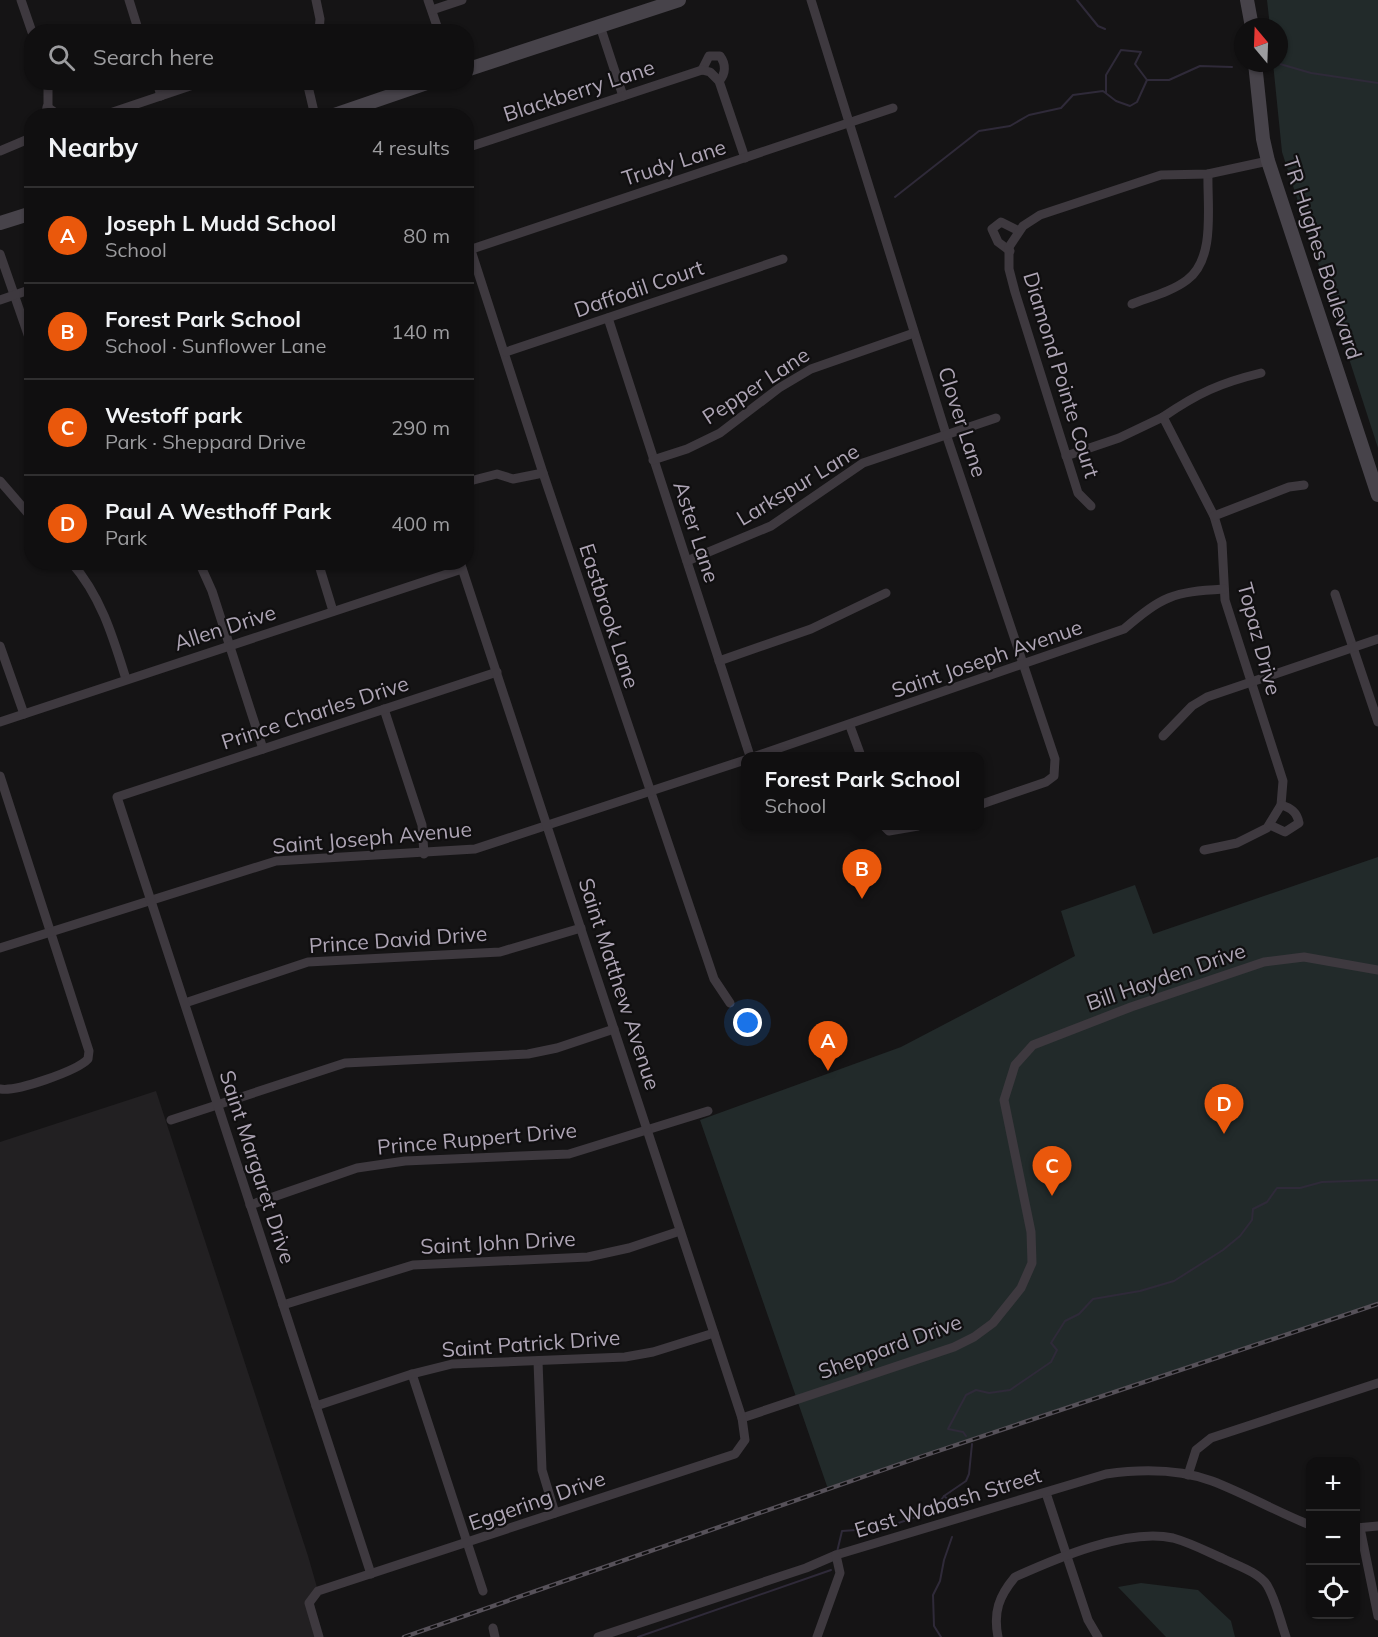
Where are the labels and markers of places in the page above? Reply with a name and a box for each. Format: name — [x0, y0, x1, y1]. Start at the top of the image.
pin: B — [842, 850, 882, 899]
pin: A — [808, 1022, 848, 1071]
pin: D — [1204, 1084, 1244, 1134]
pin: C — [1032, 1146, 1072, 1196]

